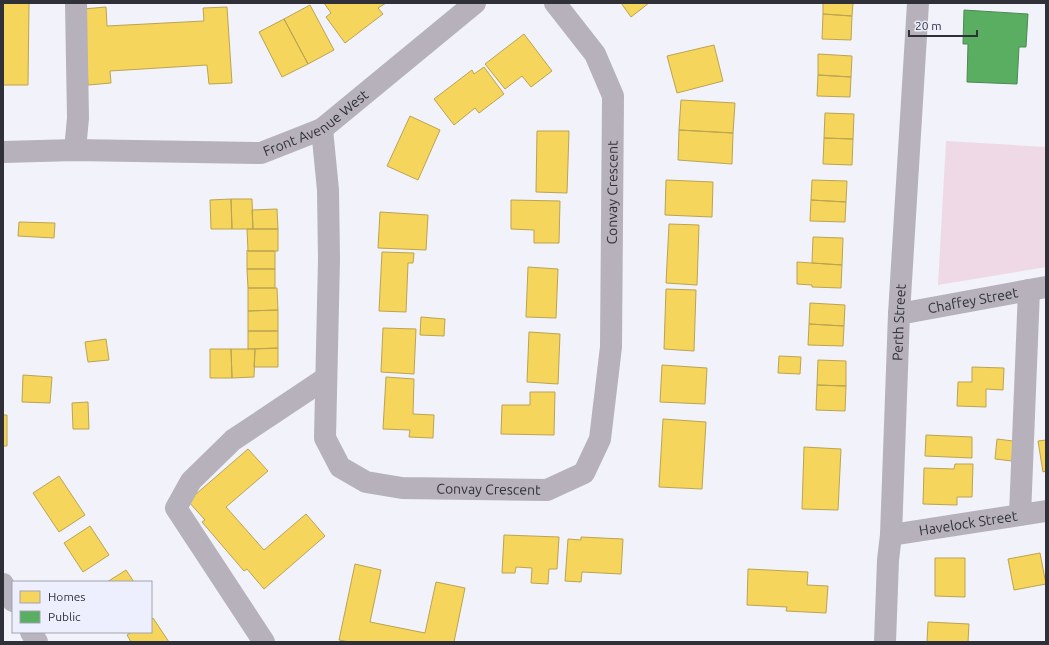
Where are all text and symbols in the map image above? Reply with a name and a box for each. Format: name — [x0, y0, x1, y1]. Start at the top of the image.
scale bar — [909, 12, 977, 38]
text: 20 m — [915, 19, 942, 32]
street label: Front Avenue West — [261, 86, 372, 159]
street label: Convay Crescent — [604, 140, 621, 245]
street label: Perth Street — [889, 283, 909, 361]
street label: Chaffey Street — [926, 284, 1020, 317]
street label: Convay Crescent — [436, 480, 541, 498]
street label: Havelock Street — [918, 507, 1019, 539]
legend — [12, 581, 152, 633]
text: Homes — [48, 590, 86, 603]
text: Public — [48, 610, 81, 623]

